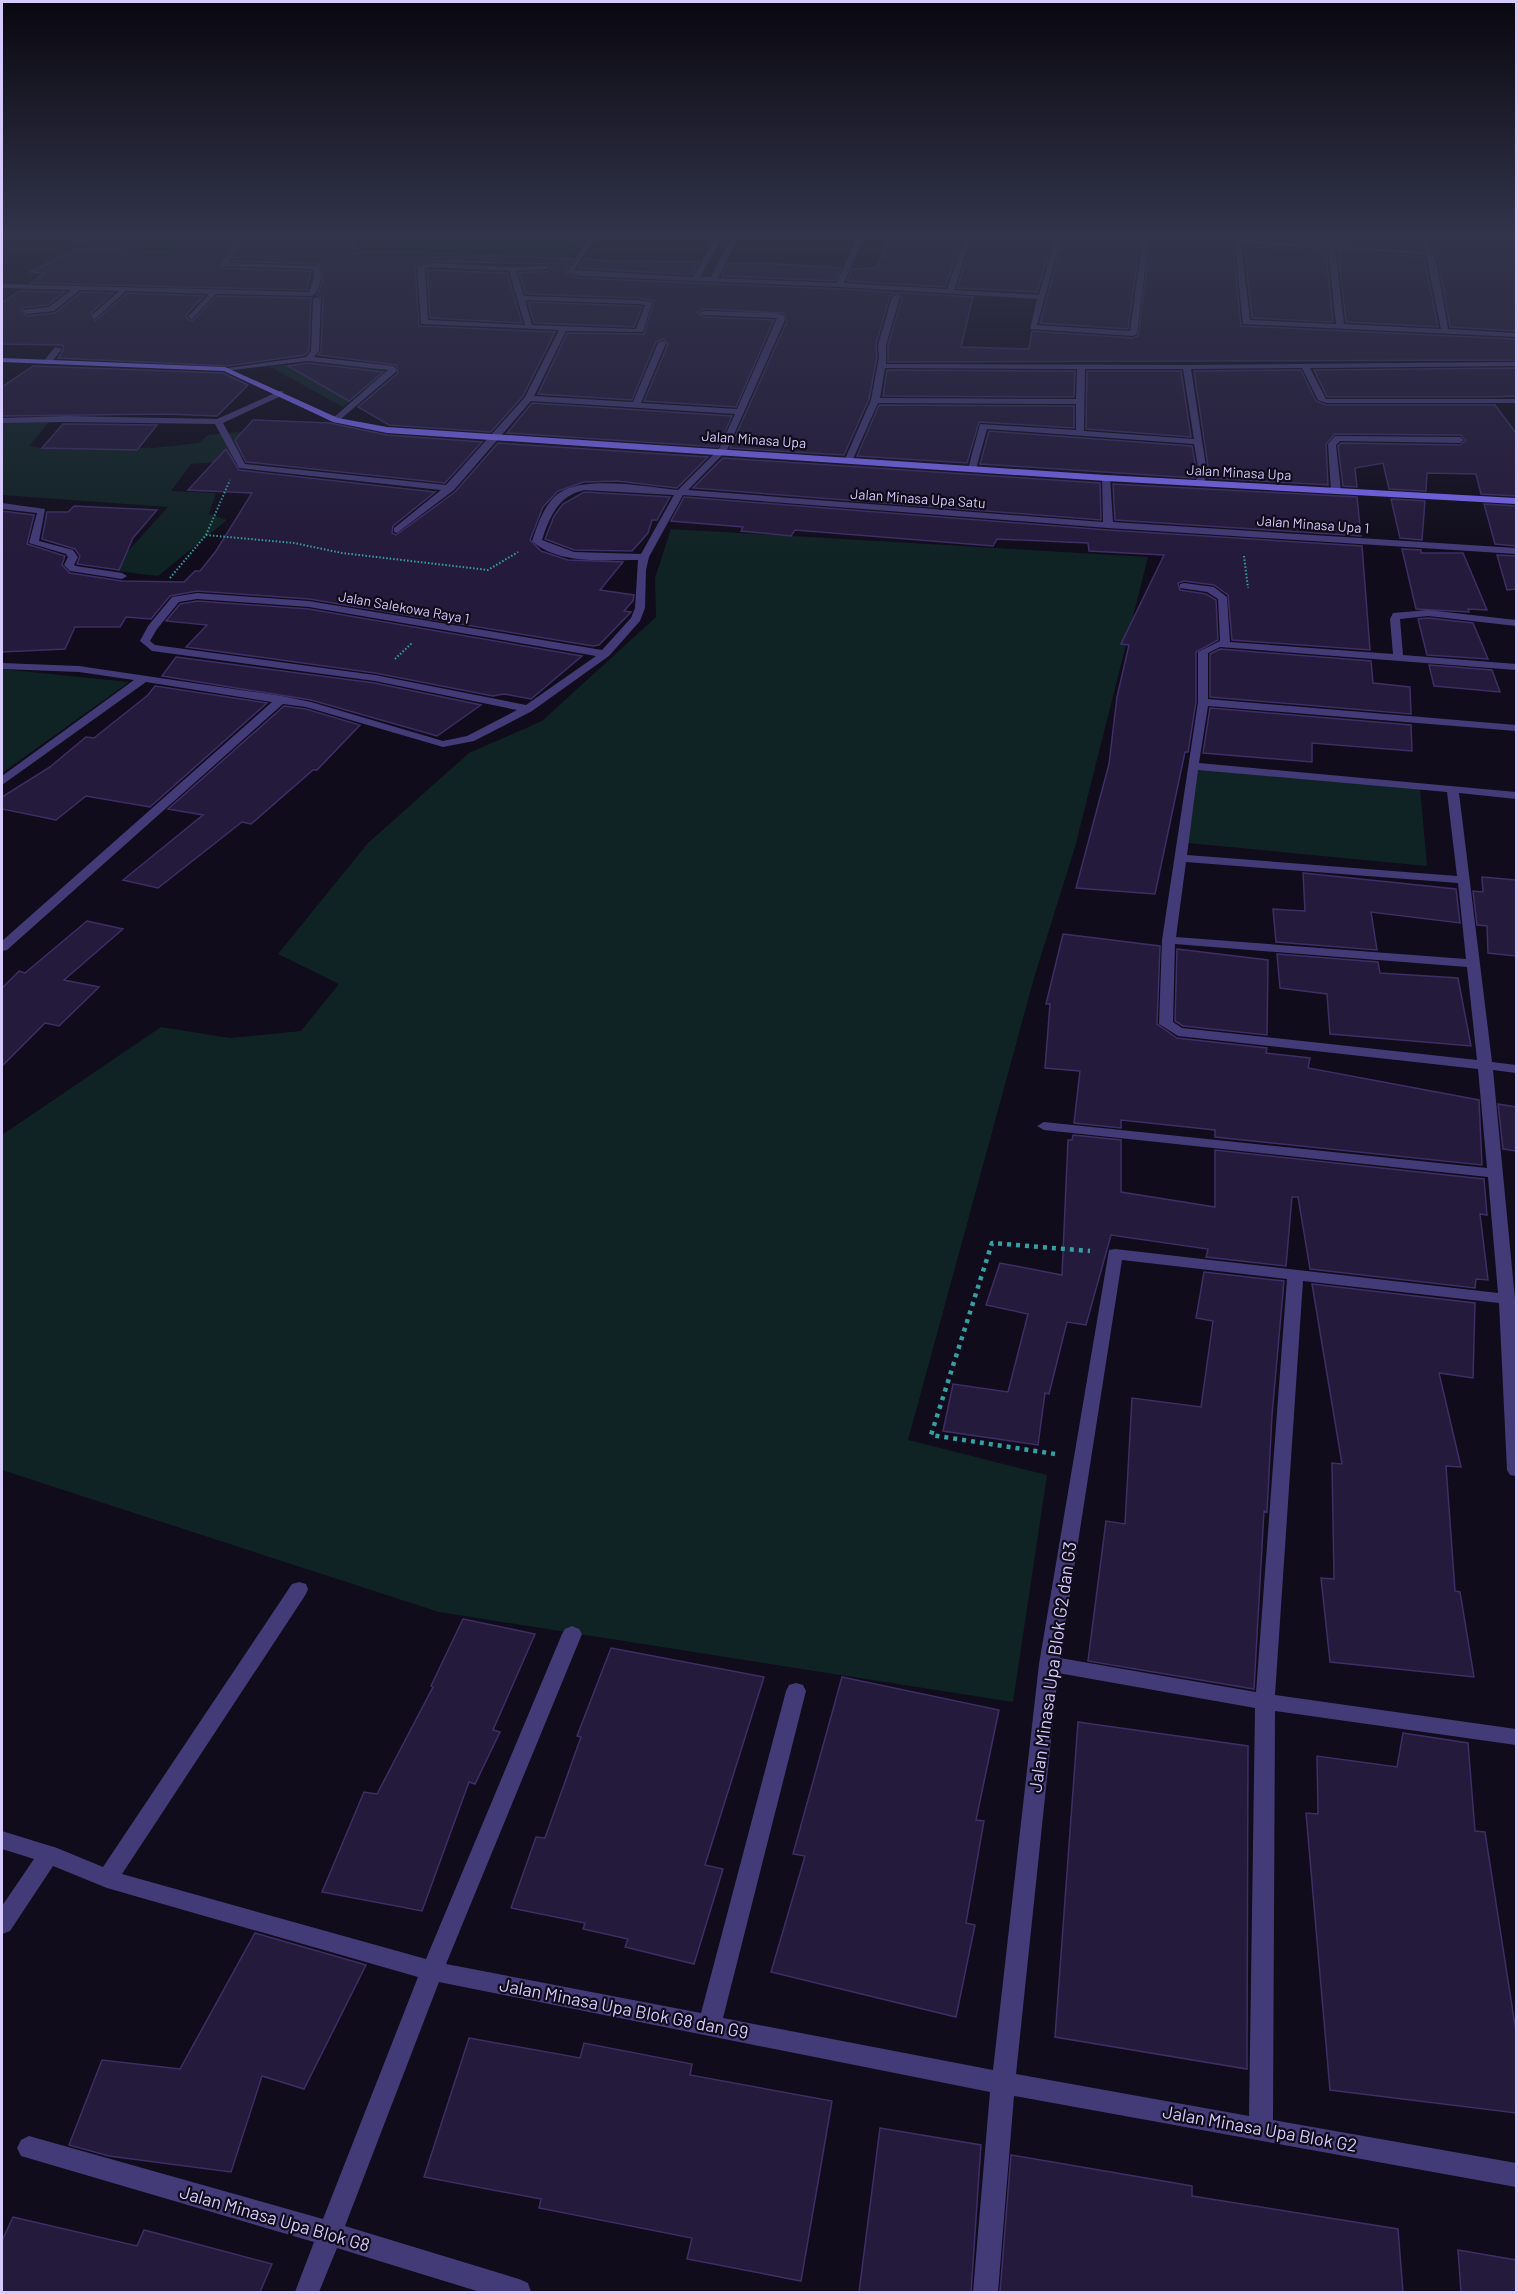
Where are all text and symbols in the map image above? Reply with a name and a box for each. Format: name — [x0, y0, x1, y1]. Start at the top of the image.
street label: Jalan Minasa Upa — [701, 427, 807, 451]
street label: Jalan Minasa Upa — [1186, 461, 1292, 483]
street label: Jalan Minasa Upa Satu — [850, 485, 986, 511]
street label: Jalan Minasa Upa 1 — [1256, 512, 1370, 536]
street label: Jalan Salekowa Raya 1 — [337, 587, 471, 627]
street label: Jalan Minasa Upa Blok G2 dan G3 — [1023, 1540, 1081, 1794]
street label: Jalan Minasa Upa Blok G8 dan G9 — [498, 1973, 750, 2043]
street label: Jalan Minasa Upa Blok G2 — [1161, 2100, 1359, 2156]
street label: Jalan Minasa Upa Blok G8 — [177, 2180, 373, 2256]

